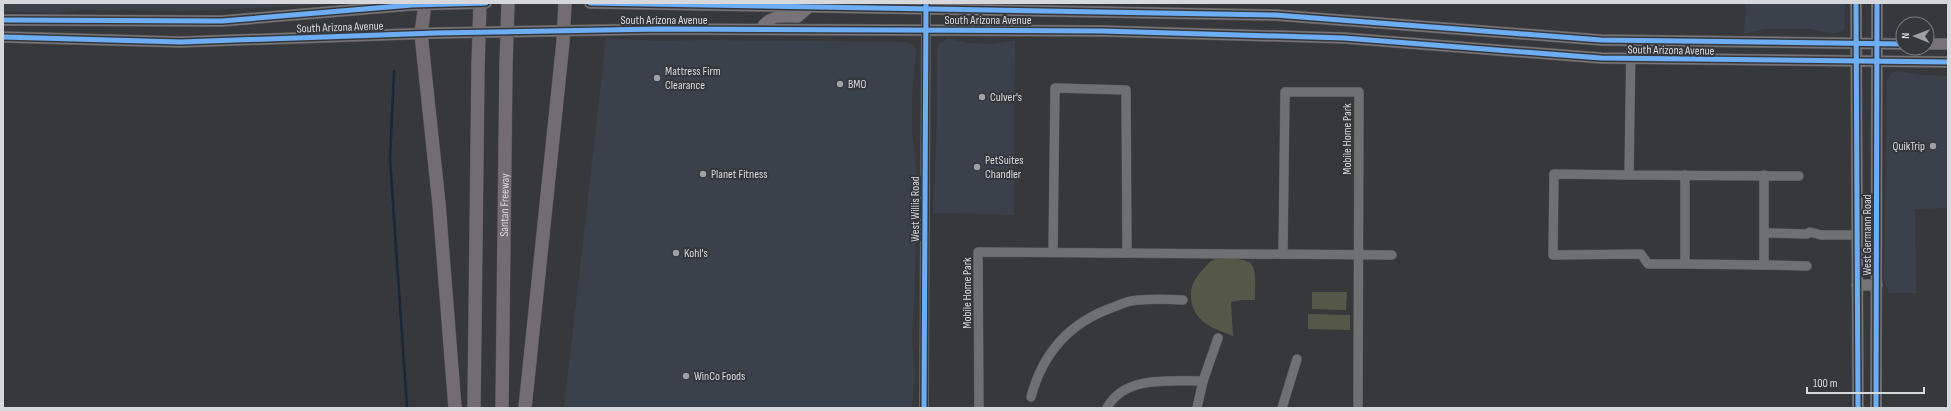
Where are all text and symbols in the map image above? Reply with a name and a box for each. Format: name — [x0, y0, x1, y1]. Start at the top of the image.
street label: South Arizona Avenue — [620, 13, 708, 28]
street label: South Arizona Avenue — [944, 13, 1032, 28]
north arrow — [1895, 16, 1935, 56]
street label: South Arizona Avenue — [296, 18, 384, 37]
text: N — [1899, 33, 1912, 39]
street label: South Arizona Avenue — [1627, 42, 1715, 59]
place label: Mattress Firm Clearance — [665, 64, 721, 93]
marker: Mattress Firm Clearance — [652, 73, 662, 83]
place label: BMO — [848, 77, 866, 92]
marker: BMO — [835, 79, 845, 89]
place label: Culver's — [990, 90, 1022, 105]
marker: Culver's — [977, 92, 987, 102]
street label: Mobile Home Park — [1340, 103, 1355, 175]
place label: QuikTrip — [1893, 139, 1925, 154]
marker: QuikTrip — [1928, 141, 1938, 151]
place label: PetSuites Chandler — [985, 153, 1024, 182]
marker: PetSuites Chandler — [972, 162, 982, 172]
place label: Planet Fitness — [711, 167, 767, 182]
marker: Planet Fitness — [698, 169, 708, 179]
street label: Santan Freeway — [497, 173, 513, 237]
street label: West Willis Road — [908, 176, 923, 242]
street label: West Germann Road — [1860, 194, 1875, 276]
place label: Kohl's — [684, 246, 708, 261]
marker: Kohl's — [671, 248, 681, 258]
street label: Mobile Home Park — [960, 257, 975, 329]
place label: WinCo Foods — [694, 369, 745, 384]
scale bar — [1807, 369, 1924, 395]
marker: WinCo Foods — [681, 371, 691, 381]
text: 100 m — [1813, 376, 1838, 391]

